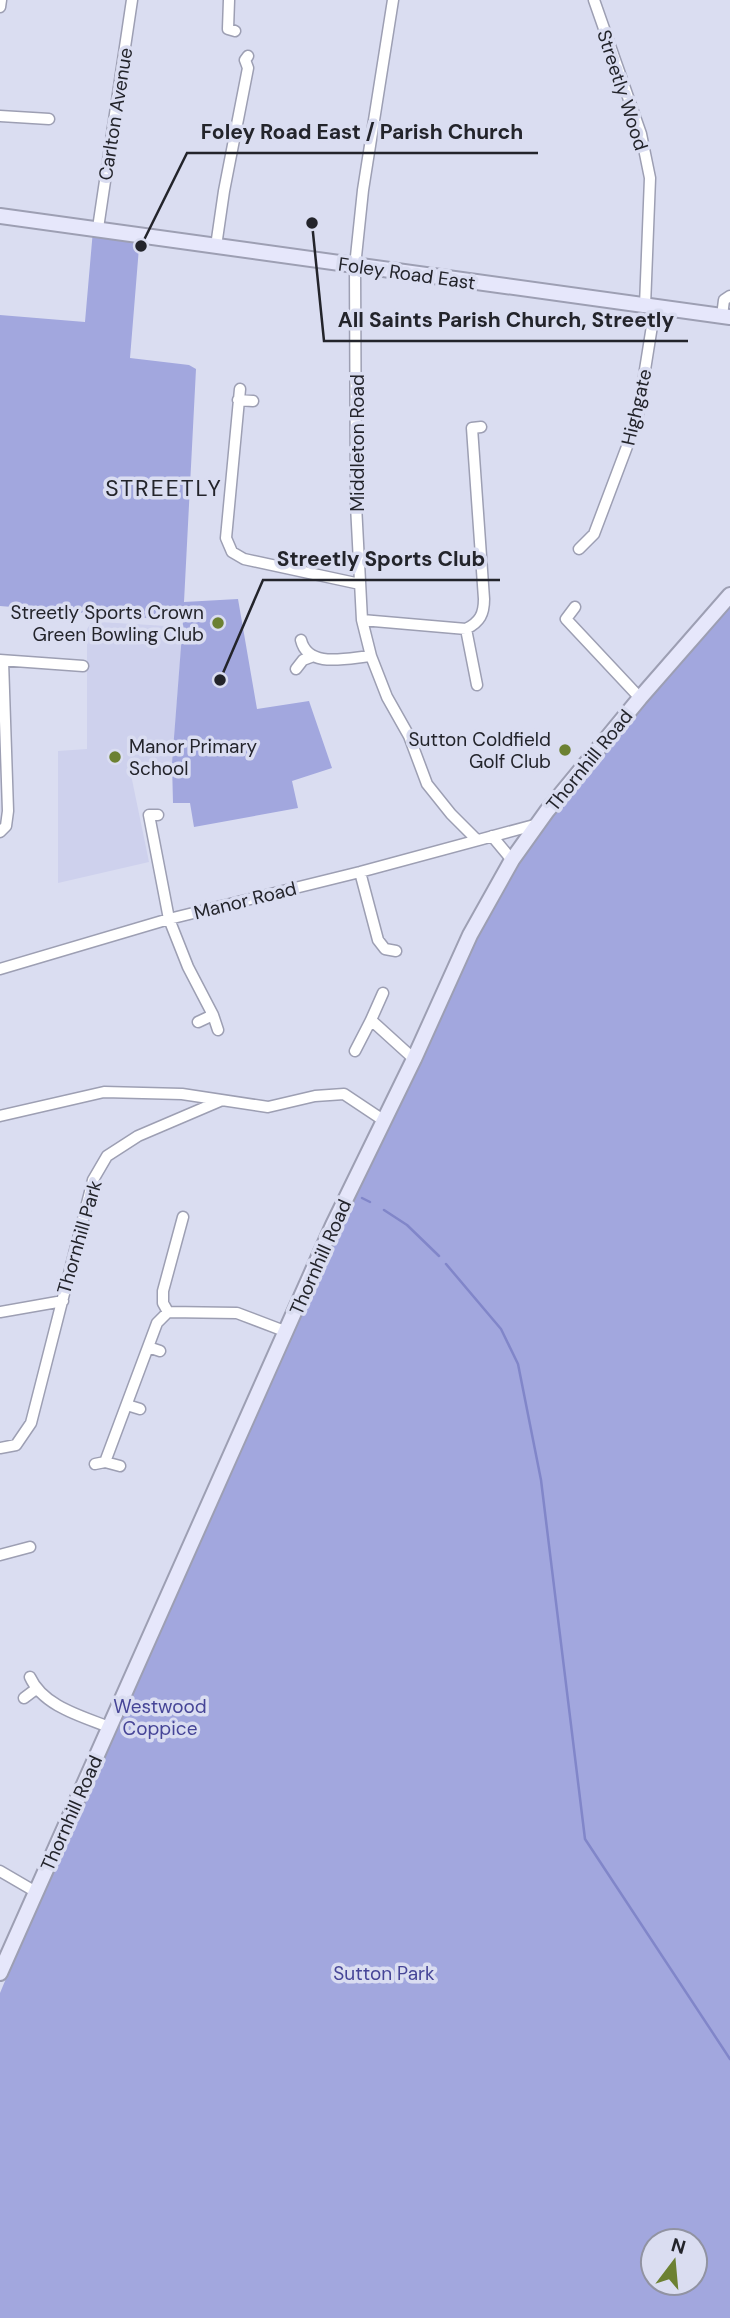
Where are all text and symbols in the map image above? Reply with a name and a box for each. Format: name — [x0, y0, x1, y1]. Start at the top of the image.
street label: Streetly Wood — [591, 27, 654, 154]
street label: Carlton Avenue — [93, 46, 138, 182]
callout: Foley Road East / Parish Church — [187, 111, 538, 153]
text: Foley Road East / Parish Church — [201, 118, 523, 146]
street label: Foley Road East — [337, 251, 477, 295]
callout: All Saints Parish Church, Streetly — [324, 299, 688, 341]
text: All Saints Parish Church, Streetly — [338, 306, 674, 334]
street label: Highgate — [616, 366, 657, 448]
street label: Middleton Road — [345, 374, 370, 512]
district label: STREETLY — [105, 473, 223, 503]
callout: Streetly Sports Club — [263, 538, 500, 580]
text: Streetly Sports Club — [277, 545, 485, 573]
place label: Streetly Sports Crown Green Bowling Club — [10, 600, 204, 647]
marker: Streetly Sports Crown Green Bowling Club — [210, 615, 226, 631]
street label: Thornhill Road — [541, 704, 638, 816]
place label: Sutton Coldfield Golf Club — [409, 727, 551, 774]
place label: Manor Primary School — [129, 734, 257, 781]
marker: Sutton Coldfield Golf Club — [557, 742, 573, 758]
marker: Manor Primary School — [107, 749, 123, 765]
street label: Manor Road — [191, 876, 299, 925]
street label: Thornhill Park — [51, 1177, 108, 1297]
street label: Thornhill Road — [284, 1195, 357, 1319]
park label: Westwood Coppice — [113, 1694, 207, 1741]
street label: Thornhill Road — [35, 1751, 108, 1875]
park label: Sutton Park — [333, 1961, 435, 1986]
north arrow — [639, 2227, 709, 2297]
text: N — [668, 2232, 689, 2260]

